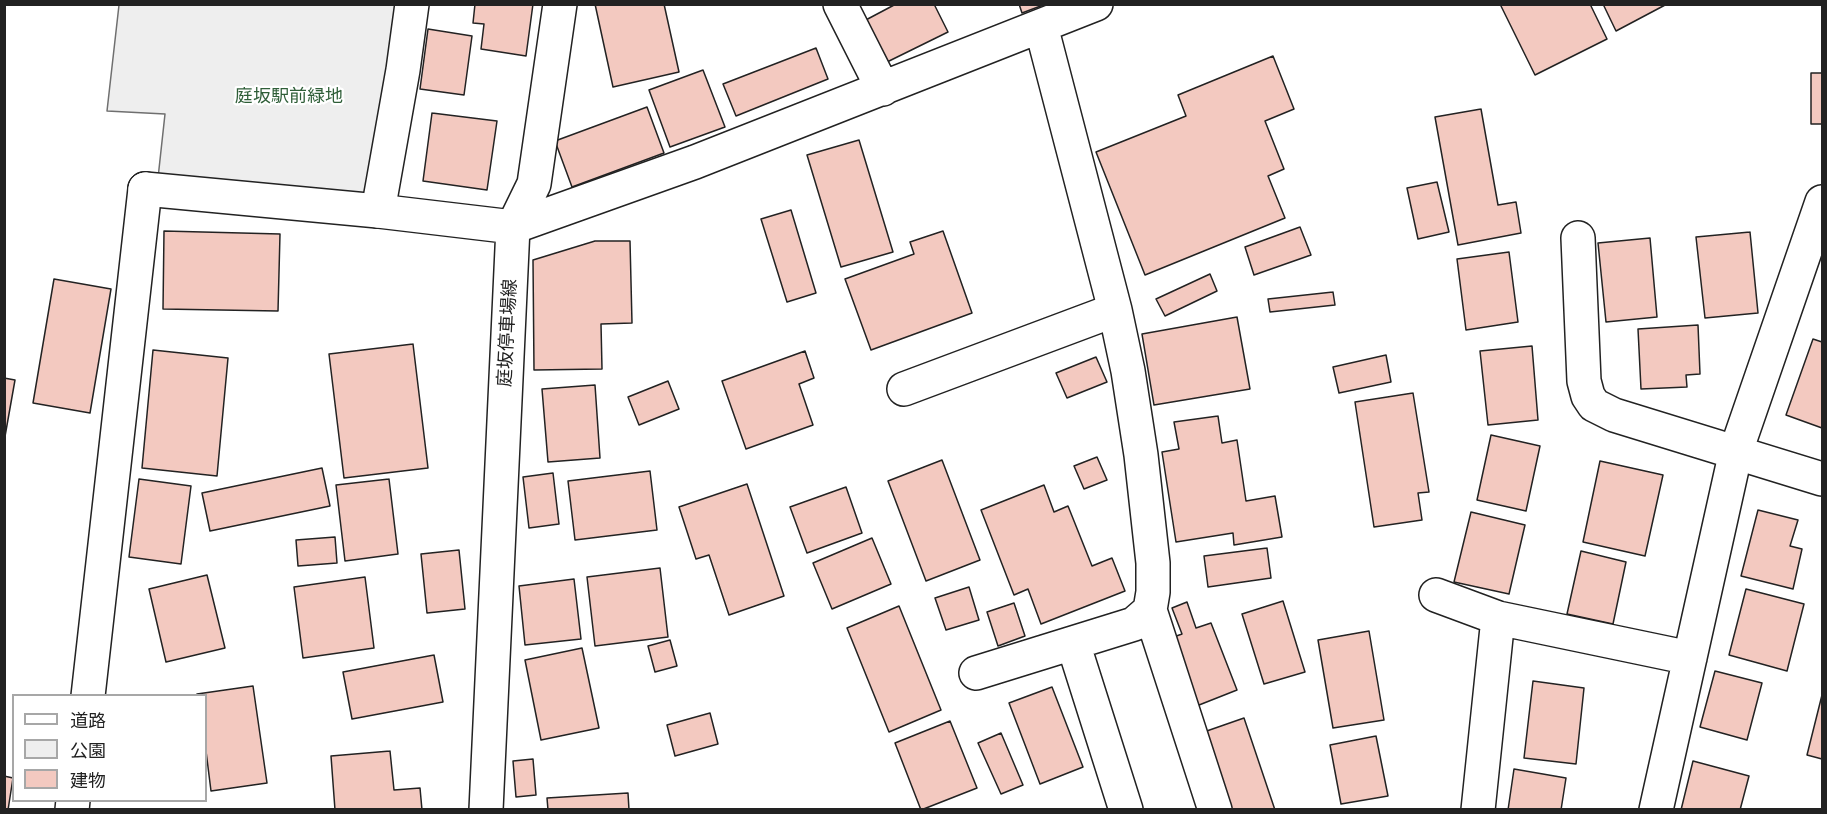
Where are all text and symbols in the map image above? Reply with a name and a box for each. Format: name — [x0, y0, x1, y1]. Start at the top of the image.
park label: 庭坂駅前緑地 — [235, 86, 343, 108]
street label: 庭坂停車場線 — [494, 279, 522, 387]
legend — [12, 694, 207, 802]
text: 道路 — [70, 708, 106, 732]
text: 公園 — [70, 738, 106, 762]
text: 建物 — [70, 768, 106, 792]

